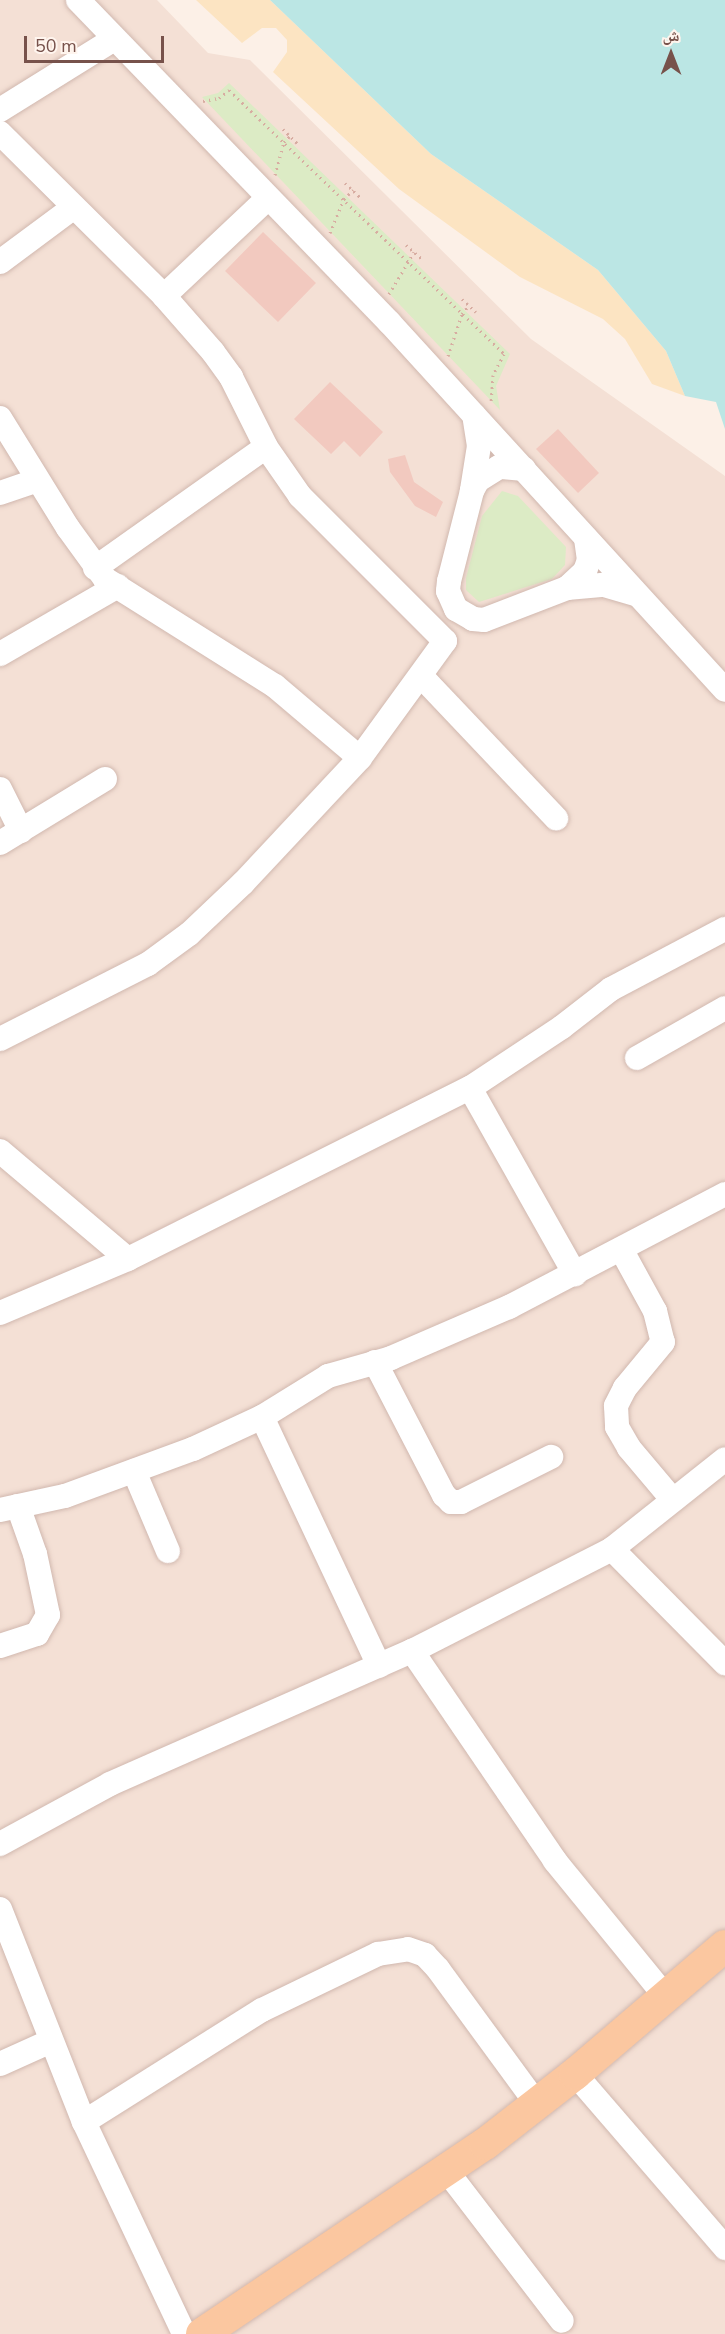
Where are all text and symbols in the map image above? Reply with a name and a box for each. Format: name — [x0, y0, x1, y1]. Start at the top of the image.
scale bar — [27, 24, 166, 62]
north arrow — [641, 24, 701, 84]
text: ش — [663, 25, 679, 47]
text: 50 m — [35, 34, 77, 58]

